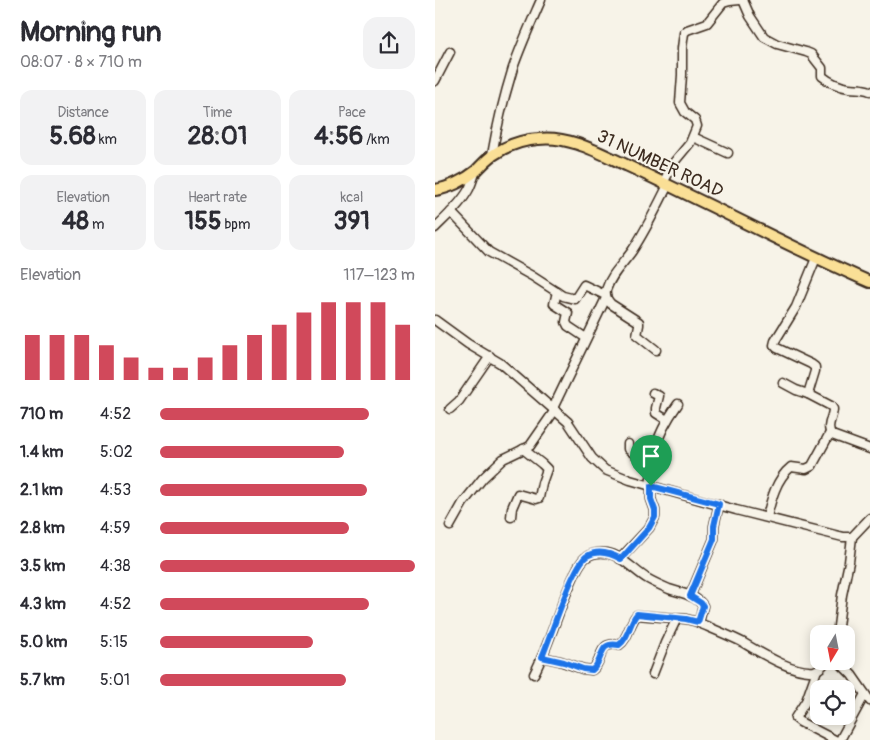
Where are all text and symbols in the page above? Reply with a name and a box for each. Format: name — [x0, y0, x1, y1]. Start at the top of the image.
text: Morning run — [20, 15, 162, 50]
button: share — [363, 17, 415, 69]
text: 08:07 · 8 × 710 m — [20, 52, 142, 72]
text: Distance — [58, 104, 109, 121]
text: Time — [203, 104, 232, 121]
text: Pace — [338, 104, 366, 121]
text: 5.68 — [49, 121, 96, 152]
text: 28:01 — [187, 121, 248, 152]
text: 4:56 — [314, 121, 363, 152]
street label: 31 NUMBER ROAD — [593, 125, 727, 203]
text: km — [96, 131, 117, 148]
text: /km — [363, 131, 390, 148]
text: Elevation — [56, 189, 110, 206]
text: Heart rate — [188, 189, 247, 206]
text: kcal — [340, 189, 363, 206]
text: 48 — [62, 206, 89, 237]
text: 155 — [185, 206, 221, 237]
text: 391 — [334, 206, 370, 237]
text: m — [89, 216, 104, 233]
text: bpm — [221, 216, 250, 233]
text: Elevation — [20, 265, 81, 285]
text: 117–123 m — [343, 265, 415, 285]
text: 710 m — [20, 404, 63, 424]
text: 4:52 — [100, 404, 131, 424]
pin — [630, 435, 672, 486]
text: 1.4 km — [20, 442, 63, 462]
text: 5:02 — [100, 442, 133, 462]
icon: arrive — [637, 442, 665, 470]
text: 2.1 km — [20, 480, 63, 500]
text: 4:53 — [100, 480, 131, 500]
text: 2.8 km — [20, 518, 65, 538]
text: 4:59 — [100, 518, 130, 538]
text: 3.5 km — [20, 556, 65, 576]
text: 4:38 — [100, 556, 131, 576]
text: 4.3 km — [20, 594, 66, 614]
text: 4:52 — [100, 594, 131, 614]
north arrow — [810, 625, 855, 670]
map controls — [810, 625, 855, 725]
text: 5.0 km — [20, 632, 67, 652]
text: 5:15 — [100, 632, 128, 652]
text: 5.7 km — [20, 670, 65, 690]
text: 5:01 — [100, 670, 130, 690]
button: locate — [810, 680, 855, 725]

